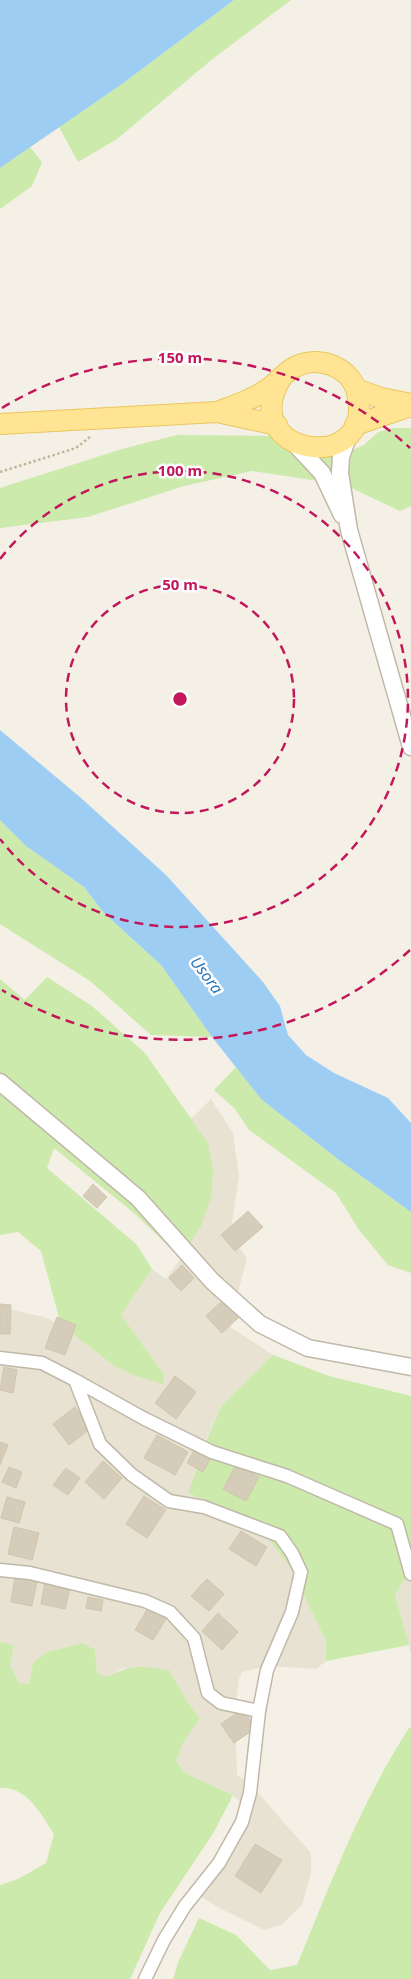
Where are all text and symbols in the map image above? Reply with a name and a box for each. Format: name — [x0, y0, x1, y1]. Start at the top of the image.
text: 150 m — [158, 347, 202, 367]
text: 100 m — [158, 460, 202, 480]
text: 50 m — [162, 574, 198, 594]
centre of rings — [171, 690, 189, 708]
water label: Usora — [186, 952, 228, 998]

